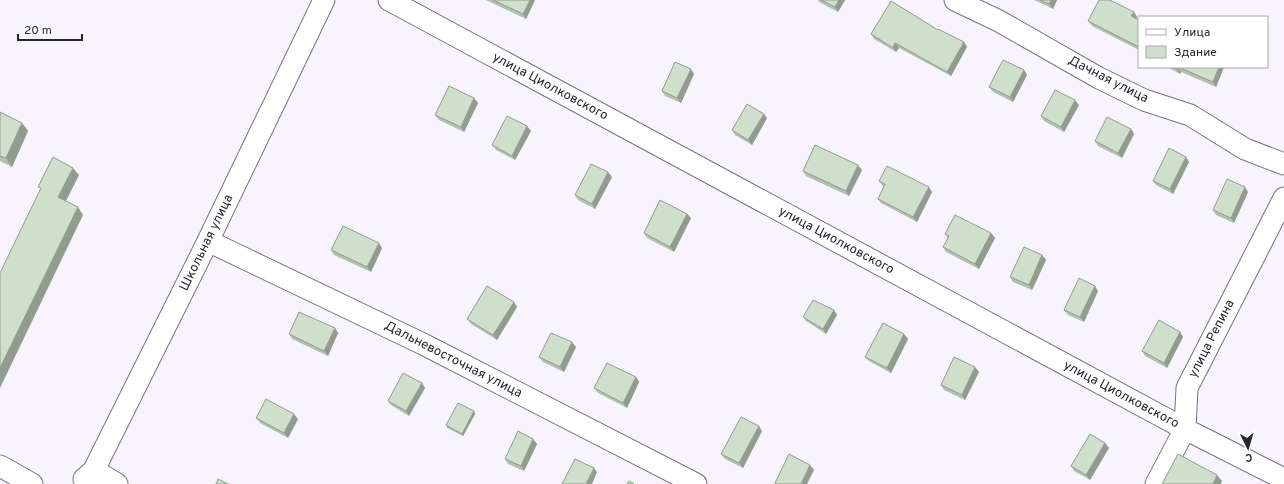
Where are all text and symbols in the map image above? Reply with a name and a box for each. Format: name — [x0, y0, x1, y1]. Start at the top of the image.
scale bar — [18, 16, 82, 42]
legend — [1138, 16, 1268, 68]
text: 20 m — [24, 23, 52, 39]
text: Улица — [1174, 25, 1210, 41]
text: Здание — [1174, 45, 1217, 61]
street label: улица Циолковского — [489, 50, 611, 124]
street label: Дачная улица — [1065, 53, 1151, 107]
street label: Школьная улица — [177, 192, 237, 294]
street label: улица Циолковского — [775, 204, 897, 278]
street label: улица Репина — [1185, 297, 1239, 381]
street label: Дальневосточная улица — [382, 318, 524, 402]
street label: улица Циолковского — [1060, 358, 1182, 432]
north arrow — [1228, 428, 1268, 468]
text: С — [1245, 450, 1253, 464]

